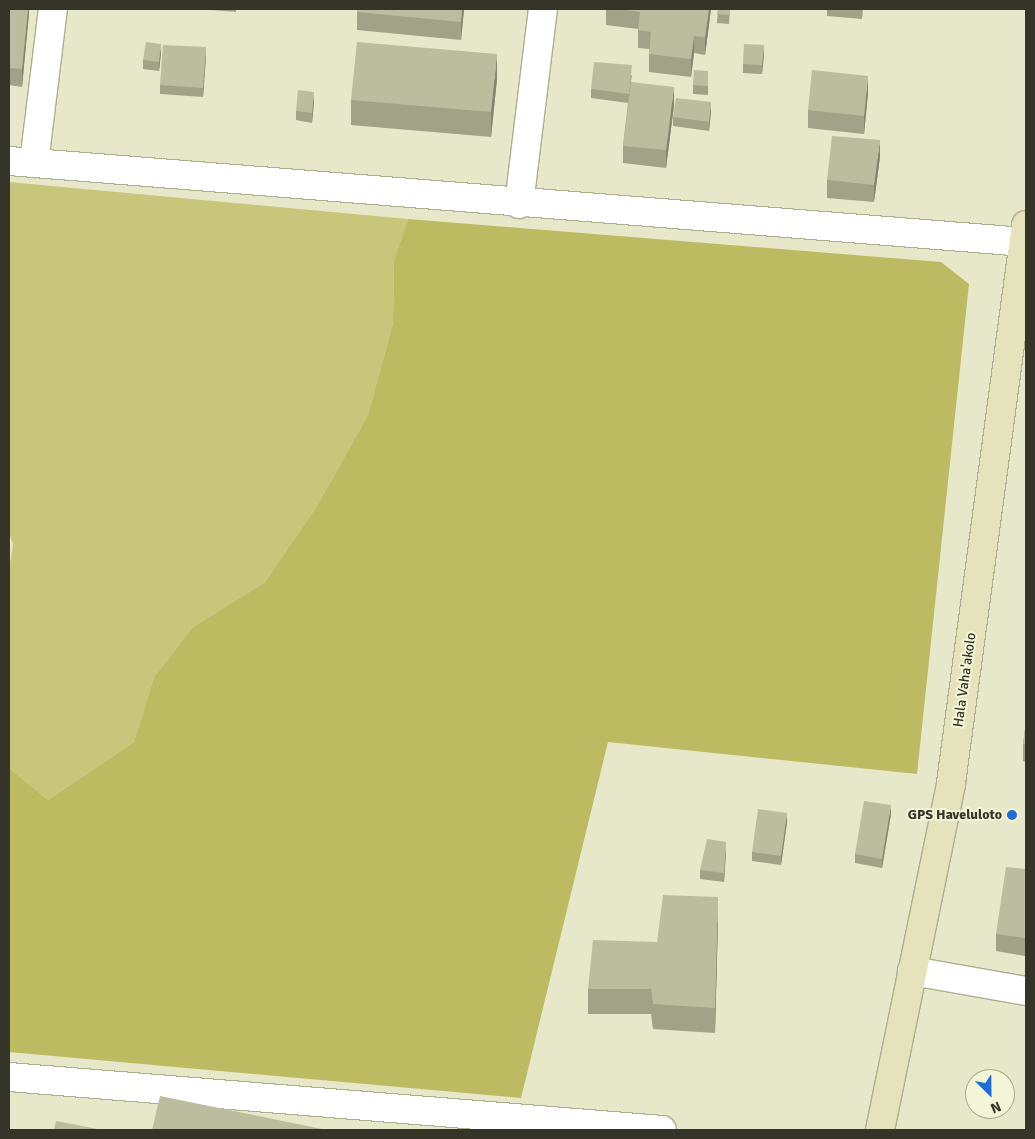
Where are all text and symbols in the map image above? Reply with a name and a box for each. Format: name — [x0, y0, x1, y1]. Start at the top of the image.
street label: Hala Vaha'akolo — [950, 632, 980, 728]
place label: GPS Haveluloto — [908, 807, 1002, 823]
marker: GPS Haveluloto — [1006, 809, 1018, 821]
north arrow — [965, 1069, 1015, 1119]
text: N — [988, 1098, 1003, 1117]

